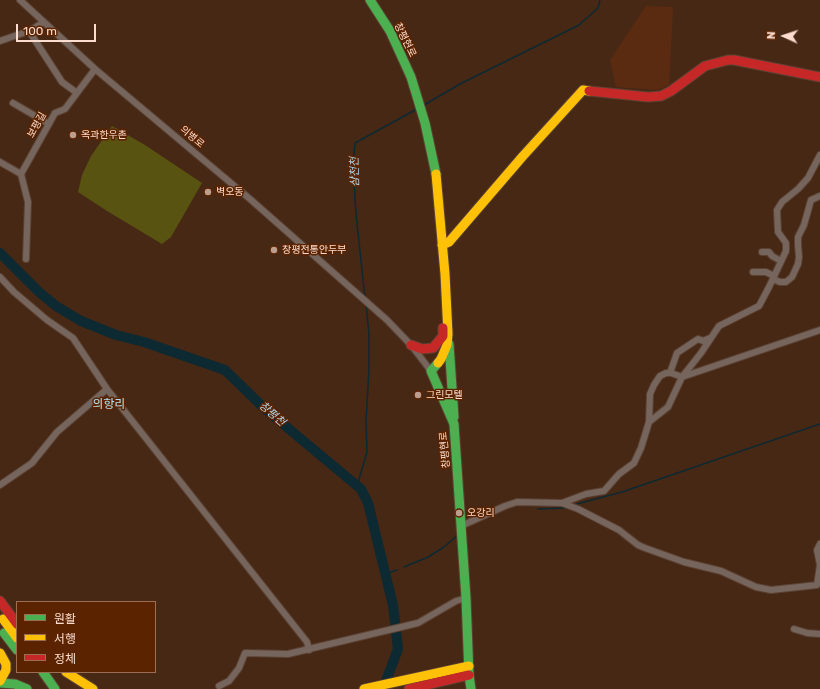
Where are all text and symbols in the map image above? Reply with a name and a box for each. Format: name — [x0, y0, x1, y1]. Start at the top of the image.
scale bar — [18, 16, 98, 42]
north arrow — [764, 16, 804, 56]
street label: 창평현로 — [392, 21, 418, 59]
text: 100 m — [23, 24, 57, 38]
text: N — [765, 31, 778, 40]
street label: 보평길 — [25, 110, 49, 140]
street label: 의병로 — [178, 124, 206, 150]
place label: 옥과한우촌 — [81, 129, 127, 141]
marker: 옥과한우촌 — [68, 130, 78, 140]
water label: 삼천천 — [348, 157, 362, 187]
place label: 벽오동 — [216, 186, 244, 198]
marker: 벽오동 — [203, 187, 213, 197]
place label: 창평전통안두부 — [282, 244, 346, 256]
marker: 창평전통안두부 — [269, 245, 279, 255]
place label: 그린모텔 — [426, 389, 463, 401]
marker: 그린모텔 — [413, 390, 423, 400]
district label: 의항리 — [92, 398, 126, 412]
water label: 창평천 — [256, 399, 288, 429]
street label: 창평현로 — [437, 431, 453, 469]
place label: 오강리 — [467, 507, 495, 519]
marker: 오강리 — [454, 508, 464, 518]
legend — [16, 601, 156, 673]
text: 원활 — [54, 612, 76, 626]
text: 서행 — [54, 632, 76, 646]
text: 정체 — [54, 652, 76, 666]

